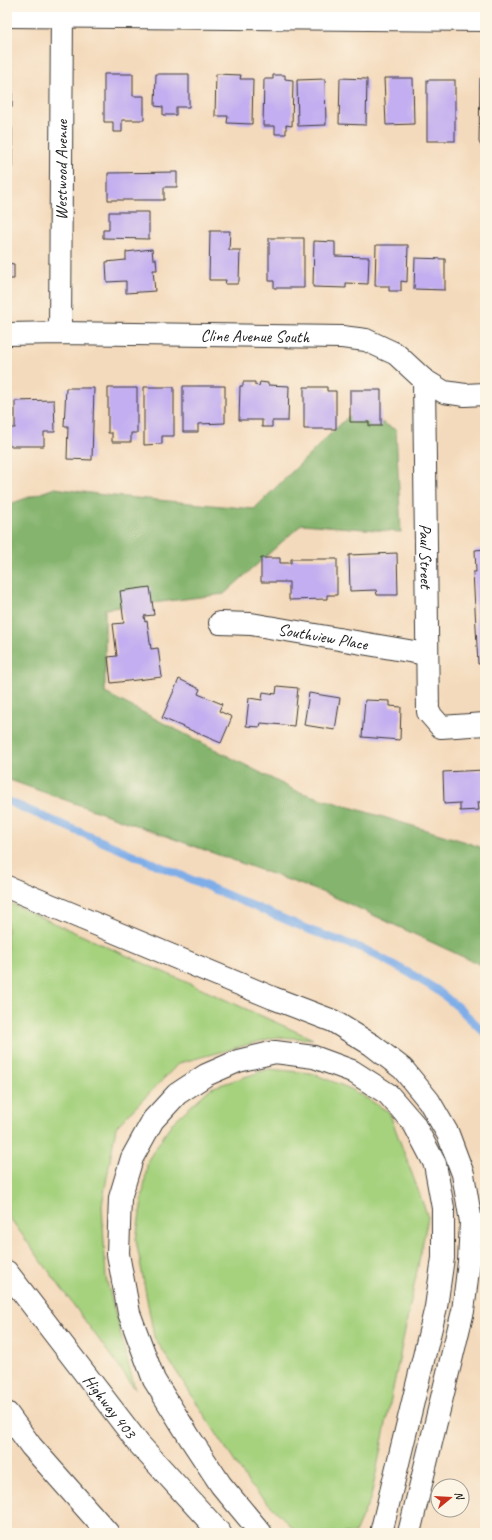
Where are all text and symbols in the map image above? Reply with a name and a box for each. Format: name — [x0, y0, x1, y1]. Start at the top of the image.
street label: Westwood Avenue — [51, 118, 72, 220]
street label: Cline Avenue South — [201, 325, 311, 348]
street label: Paul Street — [415, 524, 437, 591]
street label: Southview Place — [276, 619, 371, 655]
street label: Highway 403 — [78, 1370, 142, 1444]
north arrow — [430, 1478, 470, 1518]
text: N — [452, 1490, 468, 1502]

